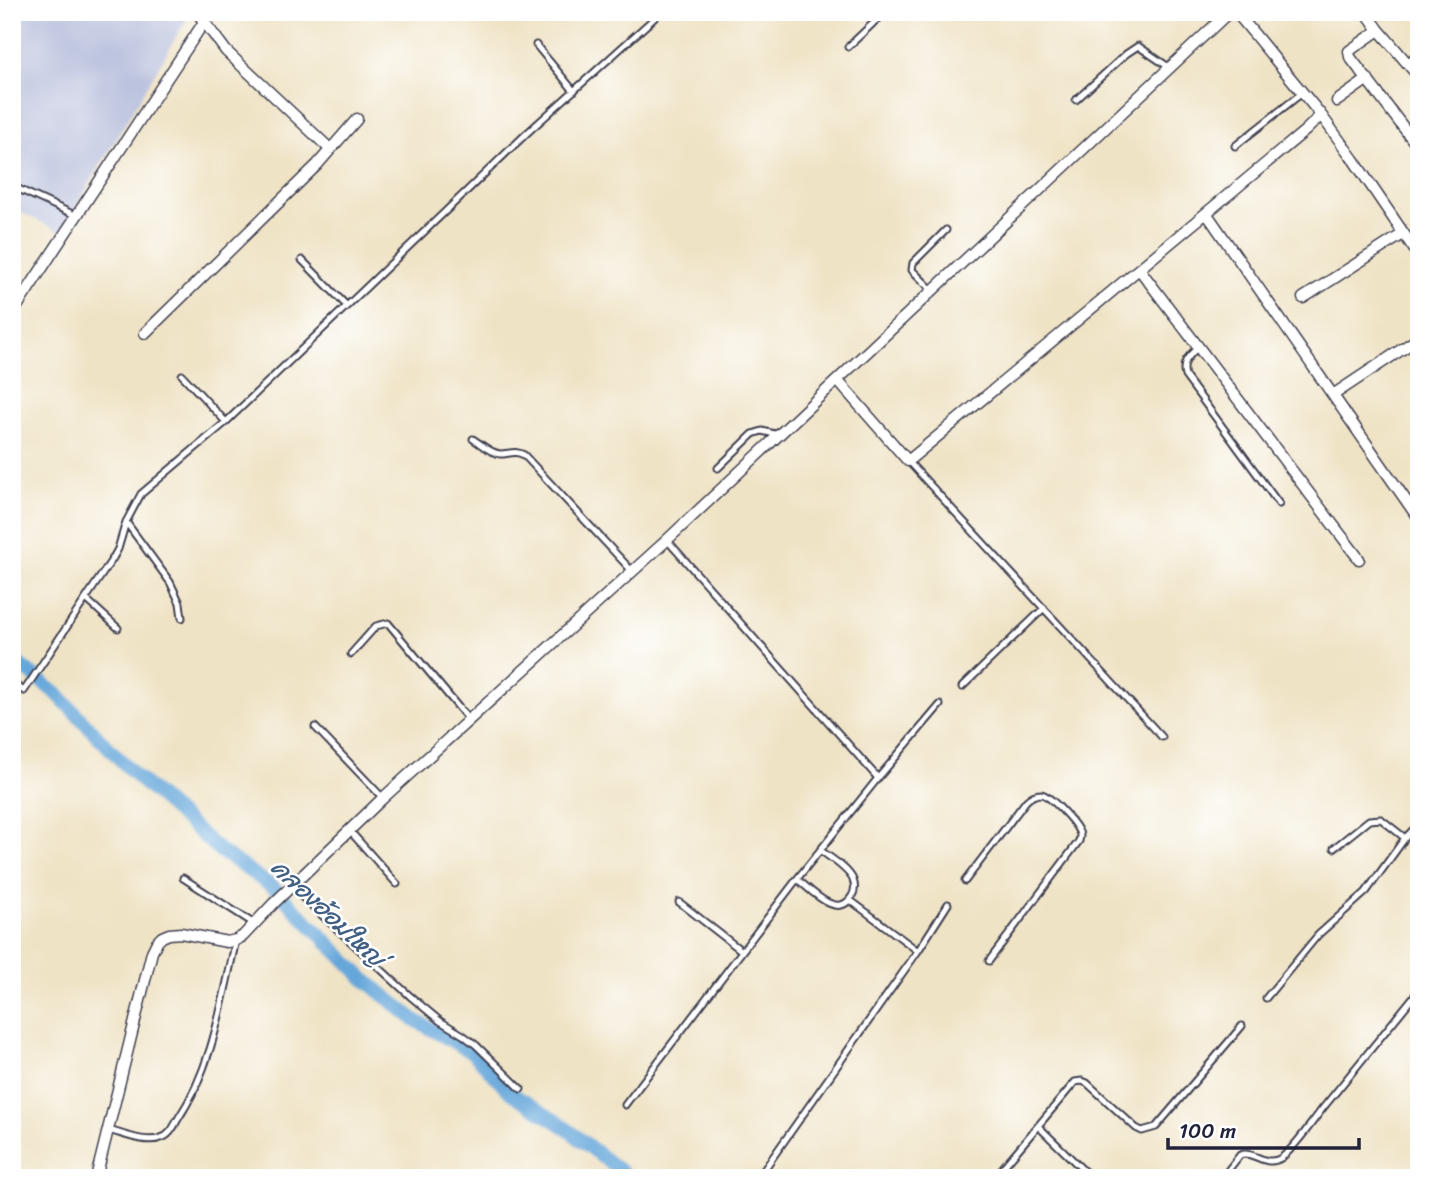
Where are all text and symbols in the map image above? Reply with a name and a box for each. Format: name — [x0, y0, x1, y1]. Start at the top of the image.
water label: คลองอ้อมใหญ่ — [261, 848, 400, 982]
scale bar — [1168, 1106, 1359, 1150]
text: 100 m — [1179, 1112, 1236, 1150]

